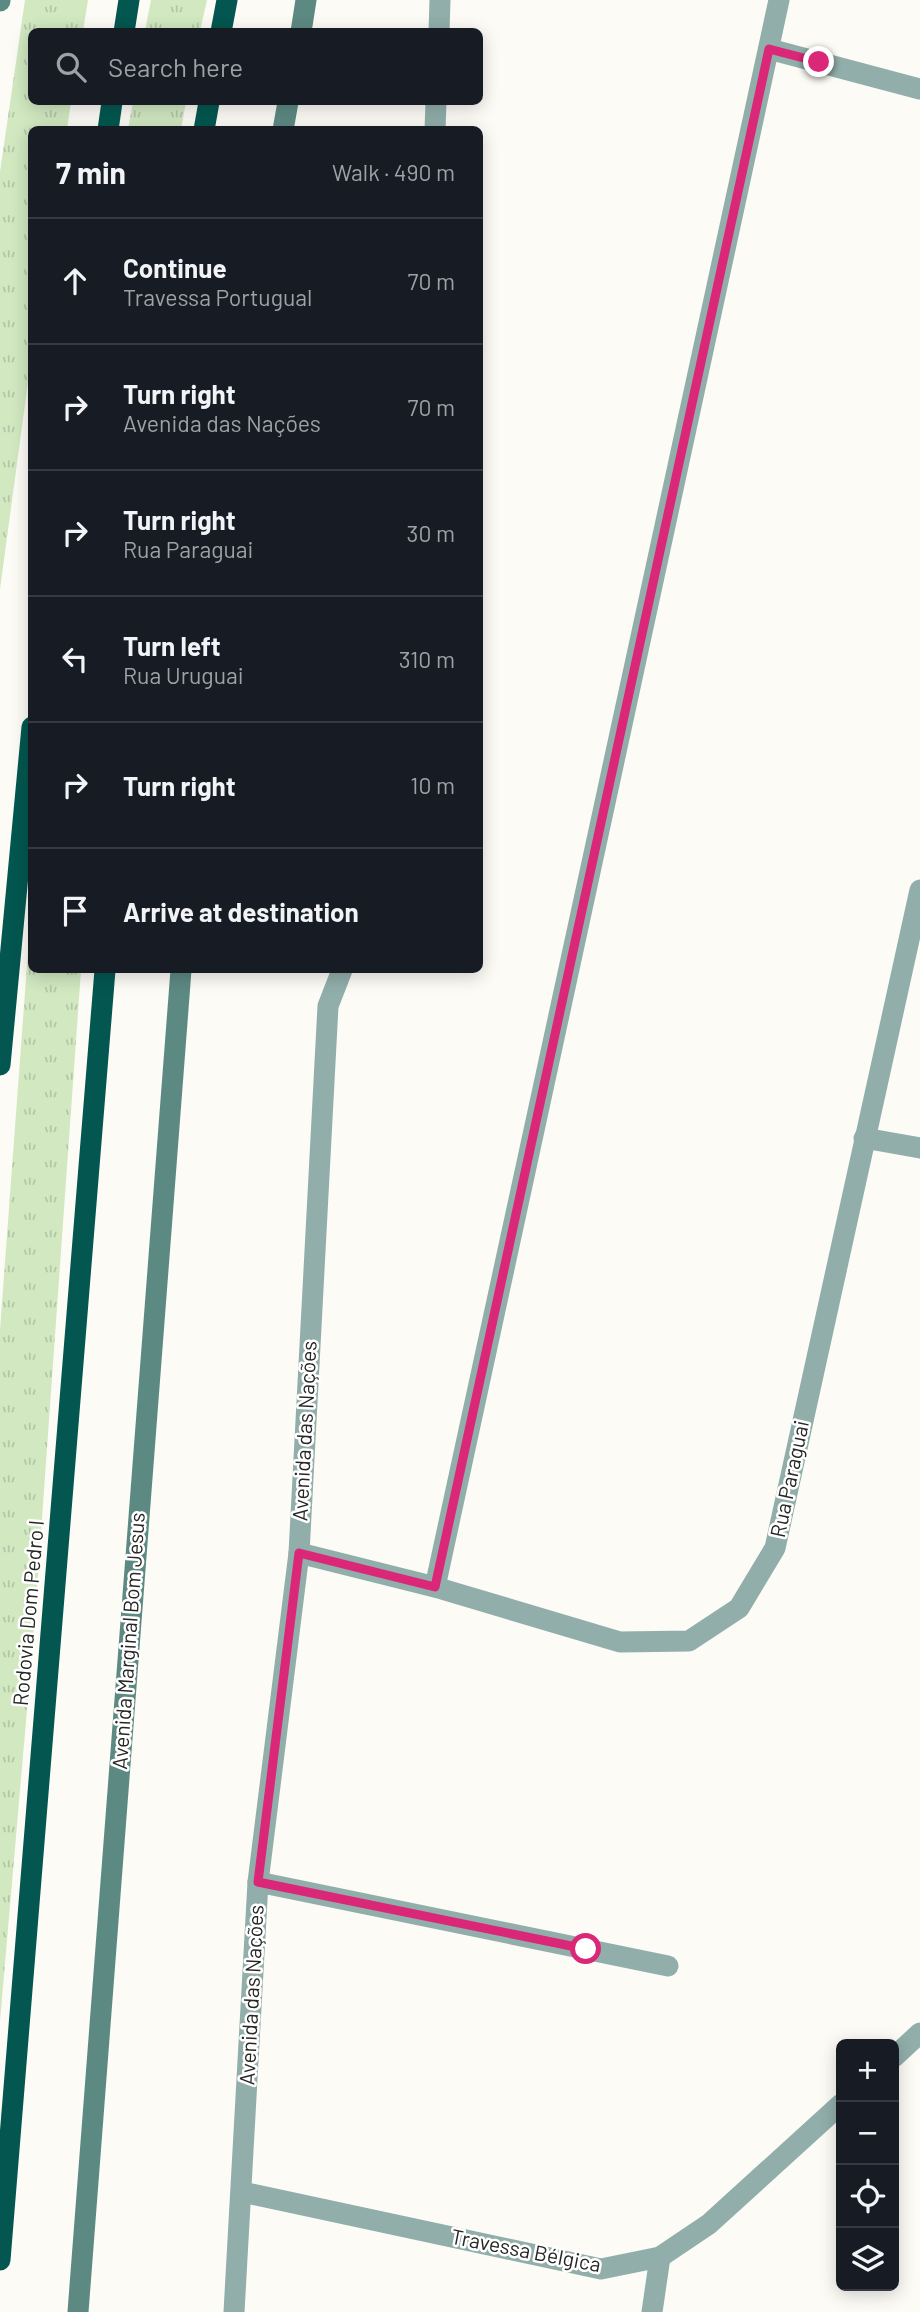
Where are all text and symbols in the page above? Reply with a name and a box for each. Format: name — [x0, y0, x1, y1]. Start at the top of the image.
search box — [28, 28, 483, 105]
route end — [803, 46, 834, 77]
icon: search — [52, 48, 90, 86]
text: Search here — [108, 51, 243, 82]
text: 7 min — [56, 154, 126, 190]
text: Walk · 490 m — [332, 158, 455, 186]
text: Continue — [123, 252, 227, 283]
icon: ahead — [56, 262, 94, 300]
text: 70 m — [408, 267, 455, 295]
text: Travessa Portugual — [123, 283, 312, 311]
text: Turn right — [123, 378, 236, 409]
icon: right — [56, 388, 94, 426]
text: 70 m — [408, 393, 455, 421]
text: Avenida das Nações — [123, 409, 321, 437]
text: Turn right — [123, 504, 236, 535]
icon: right — [56, 514, 94, 552]
text: 30 m — [407, 519, 455, 547]
text: Rua Paraguai — [123, 535, 253, 563]
text: Turn left — [123, 630, 221, 661]
icon: left — [56, 640, 94, 678]
text: 310 m — [399, 645, 455, 673]
text: Rua Uruguai — [123, 661, 244, 689]
icon: right — [56, 766, 94, 804]
text: Turn right — [123, 770, 236, 801]
text: 10 m — [410, 771, 455, 799]
icon: arrive — [56, 892, 94, 930]
text: Arrive at destination — [123, 896, 359, 927]
street label: Avenida das Nações — [286, 1340, 321, 1522]
street label: Rua Paraguai — [764, 1418, 813, 1540]
street label: Avenida Marginal Bom Jesus — [106, 1512, 149, 1770]
street label: Rodovia Dom Pedro I — [7, 1519, 48, 1707]
street label: Avenida das Nações — [233, 1904, 268, 2086]
route start — [570, 1933, 601, 1964]
map controls — [836, 2039, 899, 2291]
button: + — [836, 2039, 899, 2102]
button: − — [836, 2102, 899, 2165]
button: locate — [836, 2165, 899, 2228]
street label: Travessa Bélgica — [449, 2223, 603, 2276]
button: layers — [836, 2228, 899, 2291]

